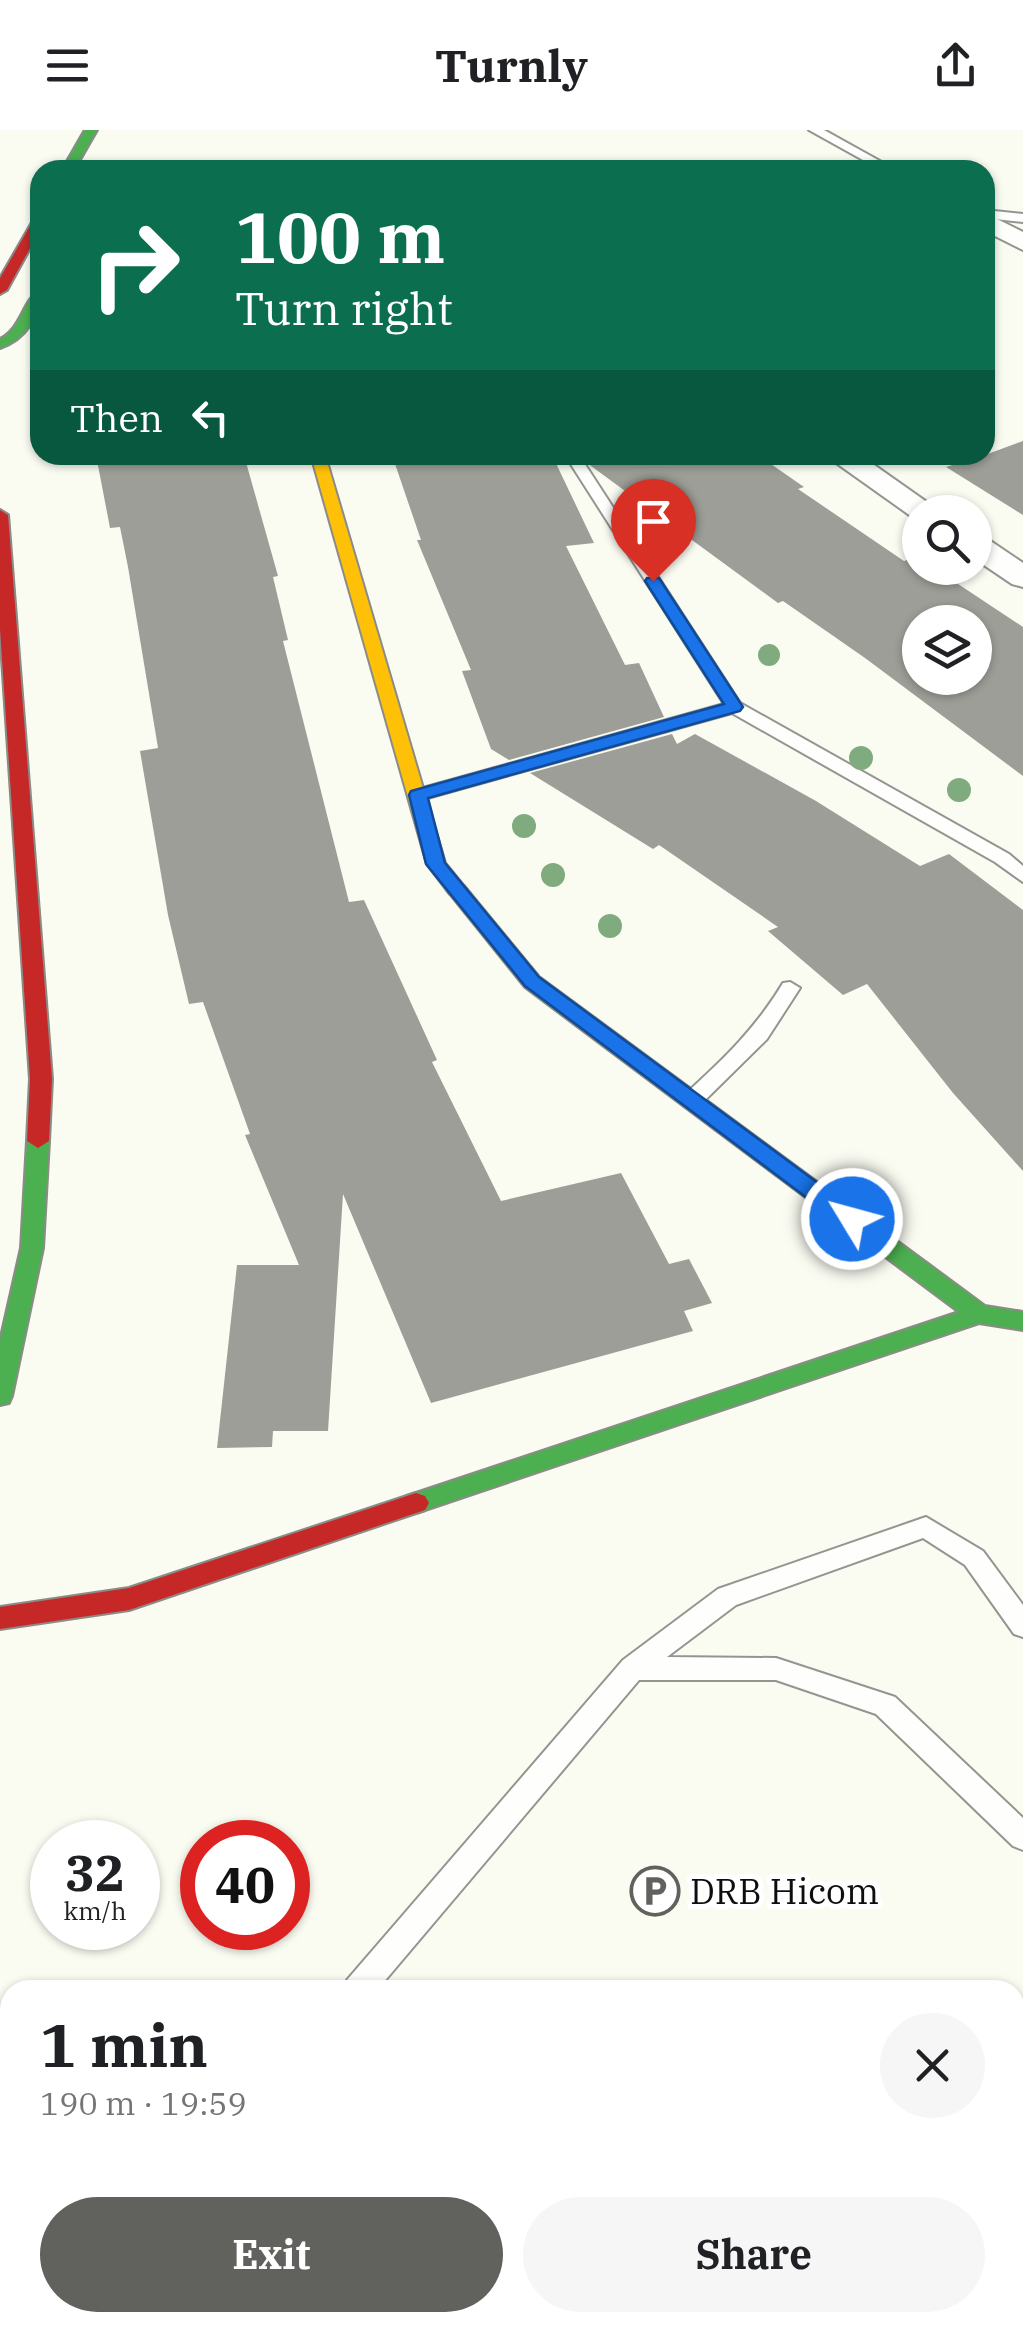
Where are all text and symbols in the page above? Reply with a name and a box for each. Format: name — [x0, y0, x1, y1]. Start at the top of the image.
text: Turnly — [435, 36, 588, 94]
icon: menu — [40, 38, 95, 93]
icon: share — [928, 38, 983, 93]
text: 100 m — [235, 191, 445, 282]
icon: right — [70, 200, 200, 330]
text: Turn right — [235, 279, 453, 337]
icon: left — [183, 390, 238, 445]
text: Then — [70, 393, 163, 442]
pin — [611, 479, 696, 582]
icon: arrive — [626, 494, 681, 549]
map controls — [902, 495, 992, 695]
button: search — [902, 495, 992, 585]
button: layers — [902, 605, 992, 695]
position arrow — [800, 1167, 904, 1271]
speed limit sign: 40 — [180, 1820, 310, 1950]
text: 32 — [65, 1840, 125, 1905]
parking icon: DRB Hicom — [629, 1865, 681, 1917]
place label: DRB Hicom — [690, 1868, 879, 1914]
text: km/h — [63, 1894, 127, 1927]
text: 1 min — [40, 2005, 208, 2084]
button: close — [880, 2013, 985, 2118]
text: 190 m · 19:59 — [40, 2082, 247, 2124]
button: Exit — [40, 2197, 503, 2312]
button: Share — [523, 2197, 985, 2312]

